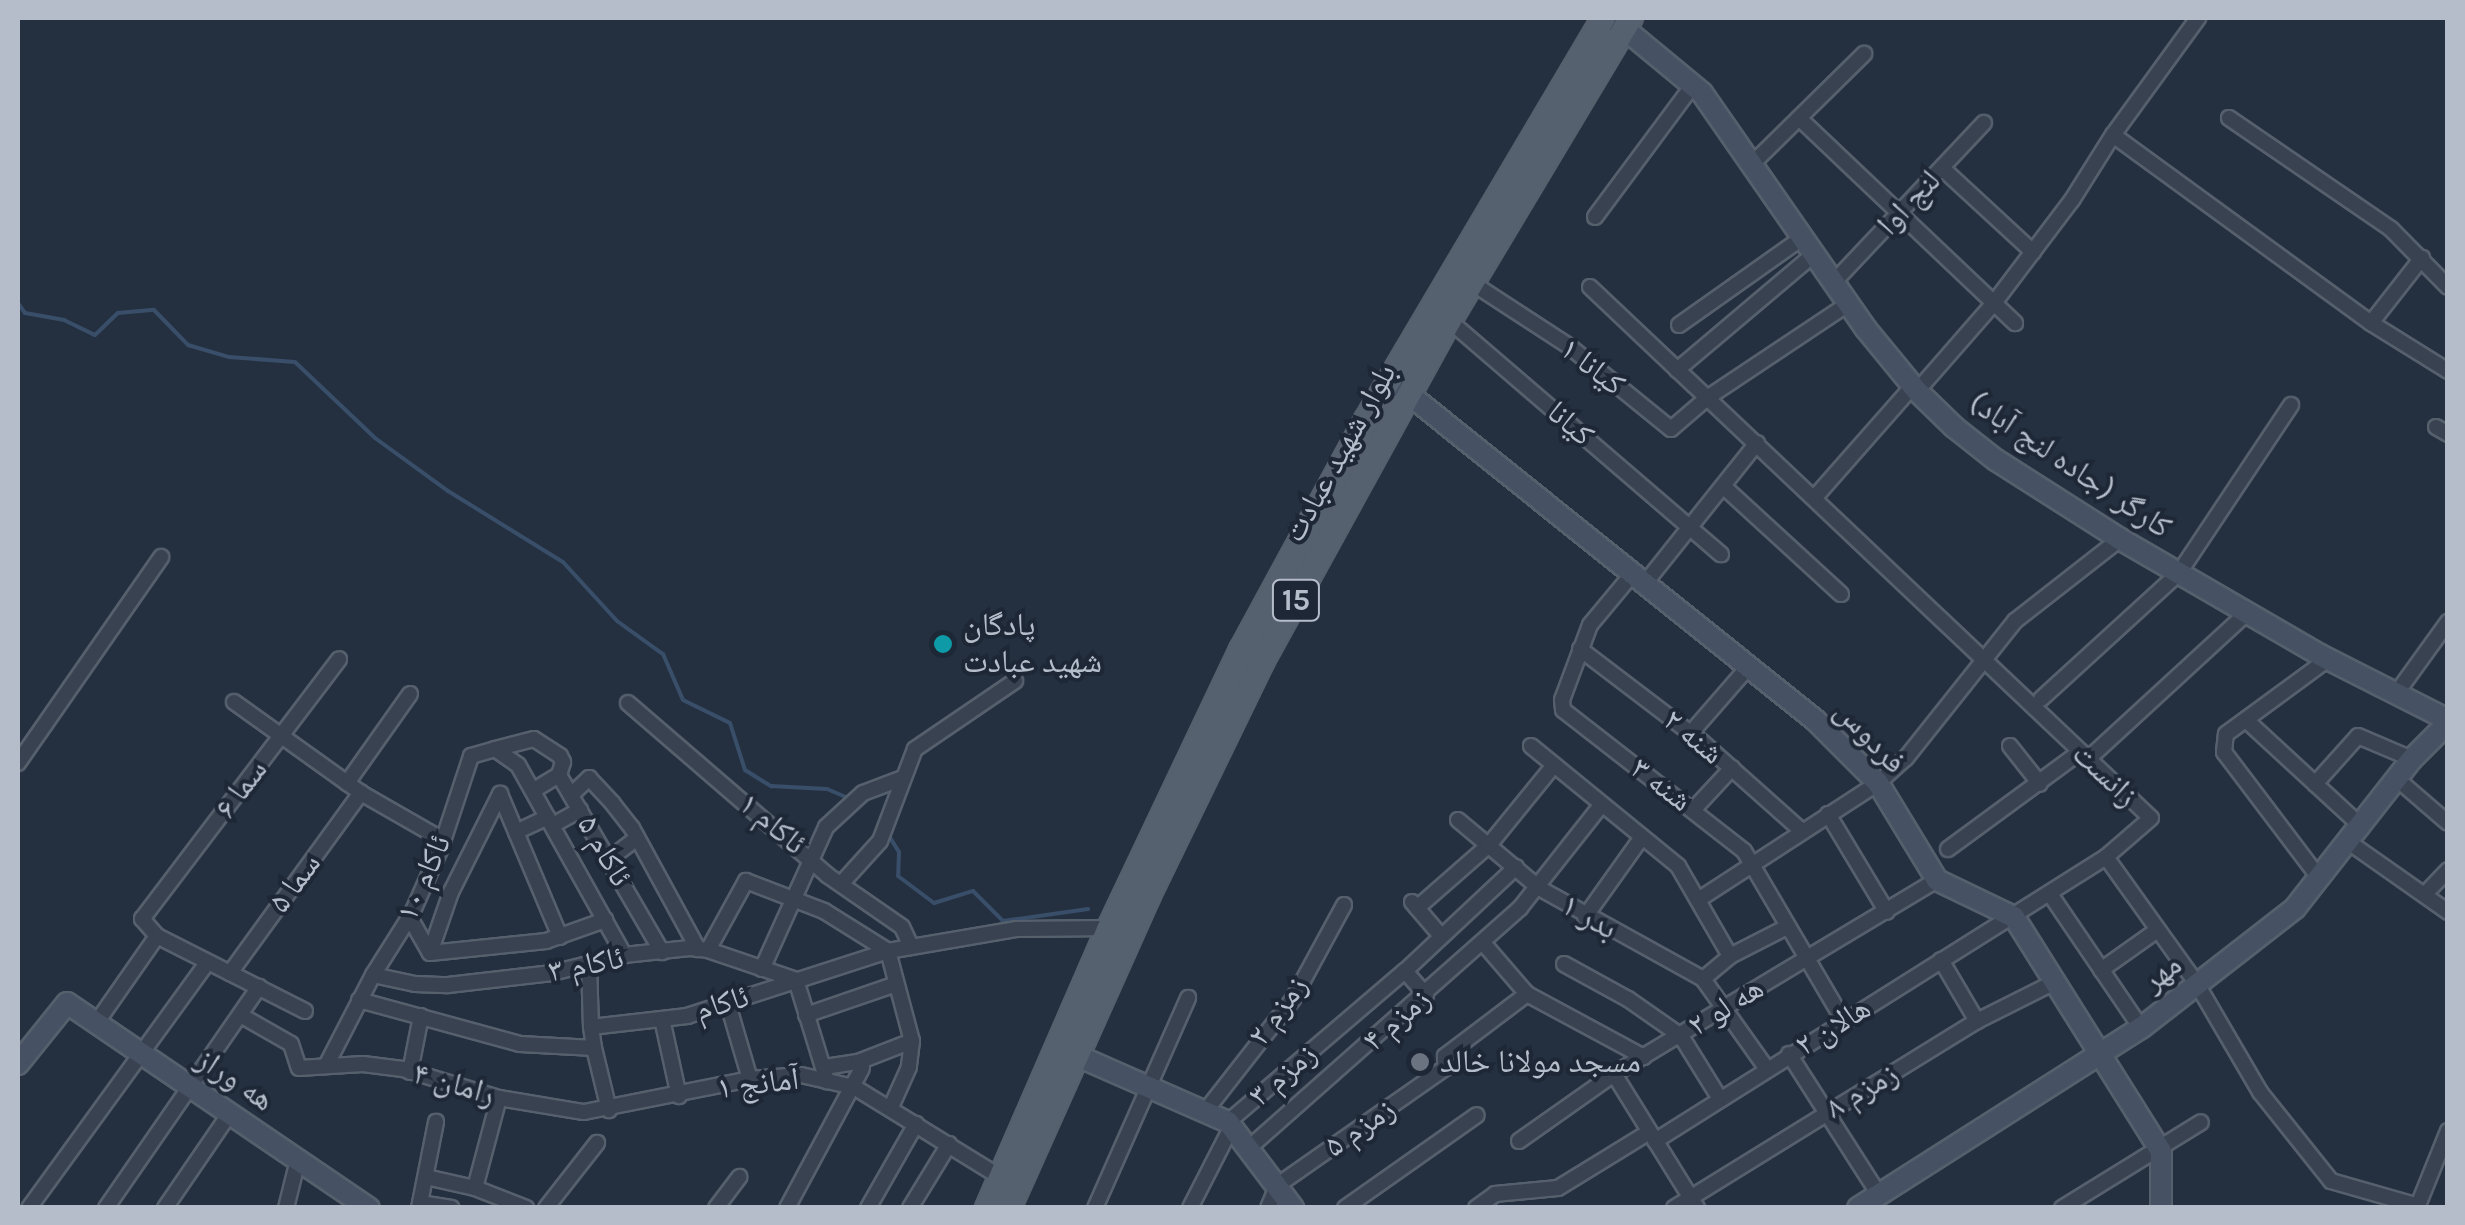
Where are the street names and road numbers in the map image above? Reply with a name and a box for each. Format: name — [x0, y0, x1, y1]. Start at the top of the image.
street label: لنج اوا — [1869, 162, 1949, 244]
street label: کیانا ۱ — [1552, 330, 1632, 404]
street label: بلوار شهید عبادت — [1275, 357, 1405, 549]
street label: کارگر (جاده لنج آباد) — [1962, 383, 2178, 547]
street label: کیانا — [1539, 393, 1601, 455]
road number: 15 — [1271, 575, 1321, 625]
street label: فردوس — [1826, 692, 1914, 782]
street label: شنه ۲ — [1655, 701, 1731, 773]
street label: زانست — [2064, 735, 2146, 815]
street label: شنه ۳ — [1623, 750, 1699, 820]
street label: سما ۶ — [206, 752, 276, 826]
street label: ئاکام ۱ — [731, 785, 813, 863]
street label: ئاکام ۵ — [568, 809, 640, 893]
street label: ئاکام ۱۰ — [388, 829, 460, 927]
street label: سما ۵ — [261, 846, 329, 920]
street label: بدر ۱ — [1554, 886, 1624, 948]
street label: ئاکام ۳ — [545, 939, 627, 991]
street label: مهر — [2135, 946, 2189, 1000]
street label: زمزم ۲ — [1240, 968, 1316, 1054]
street label: هه لو ۲ — [1681, 969, 1771, 1045]
street label: ئاکام — [691, 978, 753, 1030]
street label: زمزم ۴ — [1355, 980, 1439, 1060]
street label: هالان ۲ — [1788, 989, 1878, 1065]
street label: زمزم ۳ — [1241, 1035, 1325, 1115]
street label: هه وراز — [189, 1040, 281, 1120]
street label: رامان ۴ — [409, 1054, 499, 1114]
street label: زمزم ۸ — [1819, 1055, 1905, 1127]
street label: آمانج ۱ — [715, 1060, 801, 1108]
street label: زمزم ۵ — [1317, 1090, 1403, 1166]

